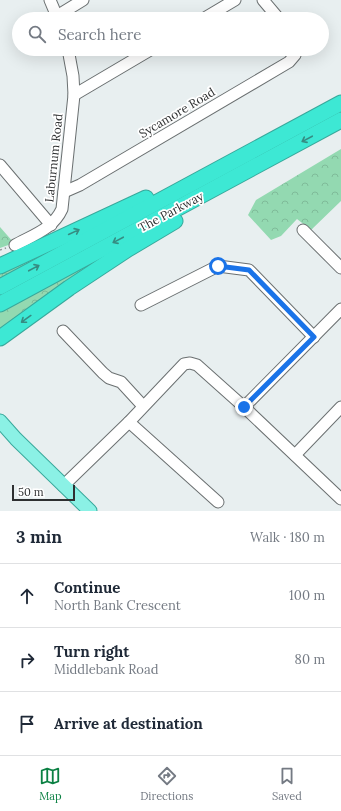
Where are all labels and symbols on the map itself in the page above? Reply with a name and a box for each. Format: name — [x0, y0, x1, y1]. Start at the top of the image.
street label: Sycamore Road — [136, 84, 217, 141]
street label: Laburnum Road — [41, 113, 66, 203]
one-way arrow — [301, 135, 313, 143]
street label: The Parkway — [136, 188, 206, 235]
one-way arrow — [67, 228, 79, 235]
one-way arrow — [112, 237, 124, 245]
route start — [209, 257, 227, 275]
one-way arrow — [28, 264, 40, 272]
one-way arrow — [20, 315, 31, 323]
route end — [235, 398, 253, 416]
scale bar — [12, 483, 75, 502]

